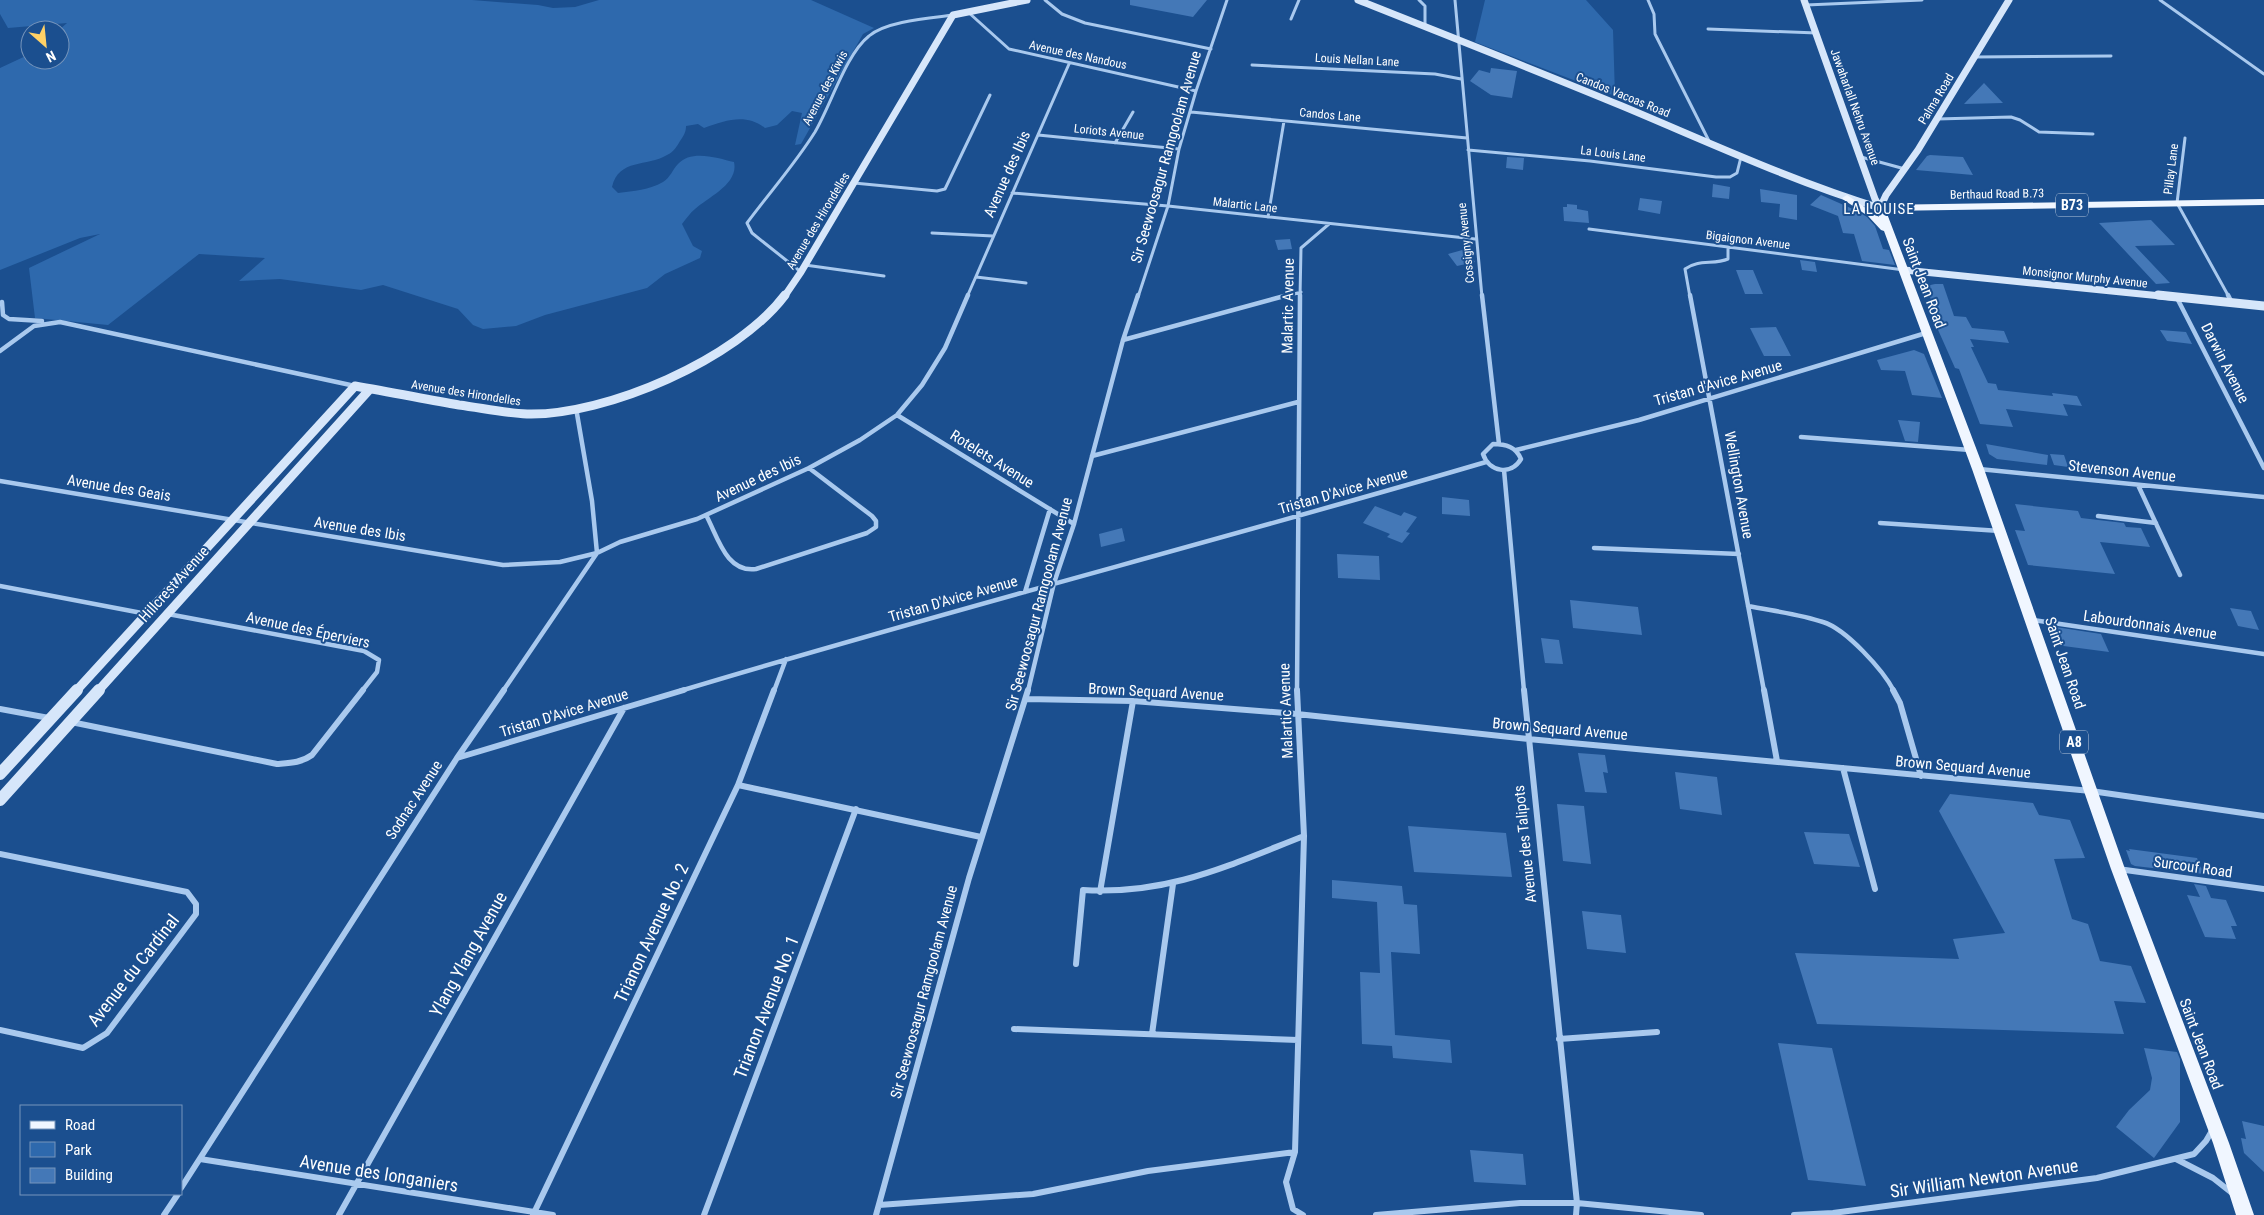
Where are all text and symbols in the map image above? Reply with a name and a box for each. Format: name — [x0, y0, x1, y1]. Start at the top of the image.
north arrow — [20, 20, 70, 70]
street label: Avenue des Nandous — [1028, 38, 1128, 72]
street label: Jawaharlall Nehru Avenue — [1827, 47, 1883, 167]
text: N — [43, 48, 58, 66]
street label: Avenue des Kiwis — [799, 48, 851, 128]
street label: Sir Seewoosagur Ramgoolam Avenue — [1127, 49, 1205, 265]
street label: Louis Nellan Lane — [1315, 51, 1400, 69]
street label: Candos Vacoas Road — [1574, 70, 1672, 120]
street label: Palma Road — [1915, 71, 1957, 127]
street label: Candos Lane — [1299, 105, 1362, 125]
street label: Loriots Avenue — [1073, 121, 1145, 143]
street label: Avenue des Ibis — [980, 128, 1034, 220]
street label: Pillay Lane — [2161, 142, 2181, 195]
street label: La Louis Lane — [1580, 143, 1647, 165]
street label: Avenue des Hirondelles — [783, 170, 853, 272]
street label: Berthaud Road B.73 — [1950, 186, 2044, 202]
road number: B73 — [2056, 194, 2088, 216]
street label: Malartic Lane — [1212, 195, 1278, 215]
district label: LA LOUISE — [1843, 200, 1915, 218]
street label: Cossigny Avenue — [1455, 202, 1477, 284]
street label: Bigaignon Avenue — [1705, 228, 1791, 252]
street label: Saint Jean Road — [1898, 235, 1950, 331]
street label: Malartic Avenue — [1278, 258, 1298, 354]
street label: Monsignor Murphy Avenue — [2022, 263, 2149, 291]
street label: Darwin Avenue — [2197, 320, 2253, 406]
street label: Tristan d'Avice Avenue — [1652, 356, 1784, 410]
street label: Avenue des Hirondelles — [410, 377, 522, 409]
street label: Rotelets Avenue — [947, 426, 1037, 492]
street label: Wellington Avenue — [1721, 430, 1757, 540]
street label: Avenue des Ibis — [712, 450, 804, 506]
street label: Stevenson Avenue — [2067, 456, 2177, 486]
street label: Tristan D'Avice Avenue — [1276, 464, 1410, 518]
street label: Avenue des Geais — [66, 471, 172, 505]
street label: Sir Seewoosagur Ramgoolam Avenue — [1002, 495, 1076, 713]
street label: Avenue des Ibis — [313, 513, 407, 545]
street label: Hillcrest Avenue — [135, 542, 213, 626]
street label: Tristan D'Avice Avenue — [886, 572, 1020, 626]
street label: Labourdonnais Avenue — [2082, 607, 2218, 643]
street label: Avenue des Éperviers — [244, 608, 372, 652]
street label: Saint Jean Road — [2041, 615, 2089, 711]
street label: Malartic Avenue — [1275, 663, 1297, 759]
street label: Brown Sequard Avenue — [1088, 679, 1224, 705]
street label: Tristan D'Avice Avenue — [498, 685, 630, 741]
street label: Brown Sequard Avenue — [1492, 714, 1628, 744]
road number: A8 — [2060, 730, 2088, 754]
street label: Brown Sequard Avenue — [1895, 752, 2031, 782]
street label: Sodnac Avenue — [382, 757, 446, 843]
street label: Avenue des Talipots — [1510, 784, 1540, 904]
street label: Surcouf Road — [2152, 853, 2234, 881]
street label: Trianon Avenue No. 2 — [609, 860, 693, 1006]
street label: Sir Seewoosagur Ramgoolam Avenue — [887, 883, 961, 1101]
street label: Ylang Ylang Avenue — [425, 888, 511, 1020]
street label: Avenue du Cardinal — [83, 910, 183, 1030]
street label: Trianon Avenue No. 1 — [729, 933, 803, 1081]
street label: Saint Jean Road — [2175, 996, 2227, 1092]
legend — [20, 1105, 182, 1195]
text: Road — [65, 1116, 95, 1134]
text: Park — [65, 1141, 92, 1159]
street label: Avenue des longaniers — [298, 1150, 460, 1196]
street label: Sir William Newton Avenue — [1889, 1154, 2079, 1202]
text: Building — [65, 1166, 113, 1184]

